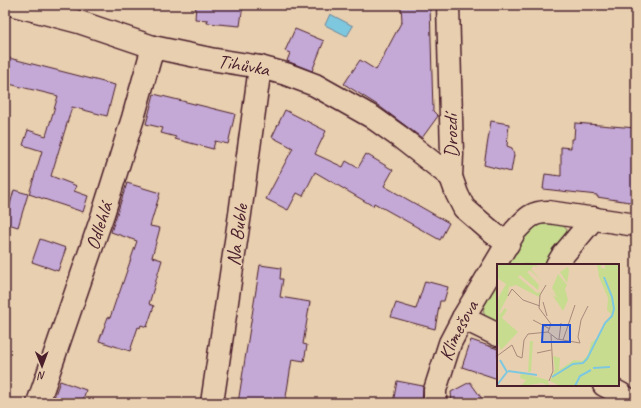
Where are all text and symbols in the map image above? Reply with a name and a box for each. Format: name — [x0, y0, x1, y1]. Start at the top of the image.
street label: Tihůvka — [216, 48, 274, 82]
street label: Drozdí — [438, 110, 464, 158]
street label: Odlehlá — [80, 197, 119, 253]
street label: Na Buble — [220, 201, 254, 267]
inset map — [497, 264, 619, 386]
street label: Klimešova — [433, 294, 484, 364]
north arrow — [22, 346, 62, 386]
text: N — [36, 369, 46, 383]

